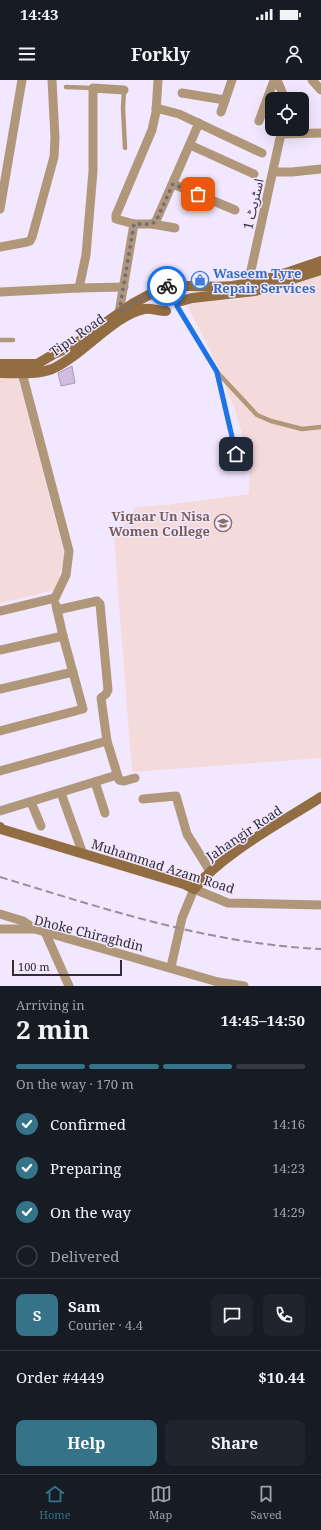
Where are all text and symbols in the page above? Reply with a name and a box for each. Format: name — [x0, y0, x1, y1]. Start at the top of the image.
text: 14:43 — [20, 4, 58, 24]
text: Forkly — [131, 42, 190, 66]
icon: menu — [16, 43, 38, 65]
icon: person — [283, 43, 305, 65]
map controls — [265, 92, 309, 136]
button: locate — [265, 92, 309, 136]
pin — [181, 177, 215, 211]
street label: اسٹریٹ 1 — [238, 177, 268, 231]
icon: bag — [187, 183, 209, 205]
place label: Waseem Tyre Repair Services — [213, 264, 315, 297]
courier — [147, 266, 187, 306]
shop icon: Waseem Tyre Repair Services — [190, 270, 210, 290]
icon: bike — [156, 275, 178, 297]
street label: Tipu Road — [46, 310, 108, 360]
pin — [219, 437, 253, 471]
icon: home — [225, 443, 247, 465]
place label: Viqaar Un Nisa Women College — [109, 507, 210, 540]
school or university icon: Viqaar Un Nisa Women College — [213, 513, 233, 533]
street label: Jahangir Road — [202, 801, 285, 866]
street label: Muhammad Azam Road — [89, 834, 237, 898]
street label: Dhoke Chiraghdin — [32, 911, 146, 955]
scale bar — [12, 958, 122, 977]
text: 100 m — [18, 959, 50, 974]
text: Arriving in — [16, 996, 85, 1014]
text: 14:45–14:50 — [221, 1010, 305, 1030]
text: 2 min — [16, 1011, 90, 1047]
text: On the way · 170 m — [16, 1075, 134, 1093]
icon: check — [16, 1113, 38, 1135]
text: Confirmed — [50, 1114, 126, 1134]
text: 14:16 — [272, 1115, 305, 1133]
icon: check — [16, 1157, 38, 1179]
text: Preparing — [50, 1158, 121, 1178]
text: 14:23 — [272, 1159, 305, 1177]
icon: check — [16, 1201, 38, 1223]
text: On the way — [50, 1202, 131, 1222]
text: 14:29 — [272, 1203, 305, 1221]
text: Delivered — [50, 1246, 119, 1266]
button: chat — [211, 1294, 253, 1336]
button: phone — [263, 1294, 305, 1336]
text: Sam — [68, 1296, 100, 1316]
text: S — [33, 1305, 41, 1325]
text: Courier · 4.4 — [68, 1316, 143, 1334]
text: Order #4449 — [16, 1367, 104, 1387]
text: $10.44 — [258, 1367, 305, 1387]
button: Help — [16, 1420, 157, 1466]
button: Share — [165, 1420, 305, 1466]
tab: Home — [39, 1483, 71, 1522]
tab: Map — [149, 1483, 172, 1522]
tab: Saved — [251, 1483, 282, 1522]

